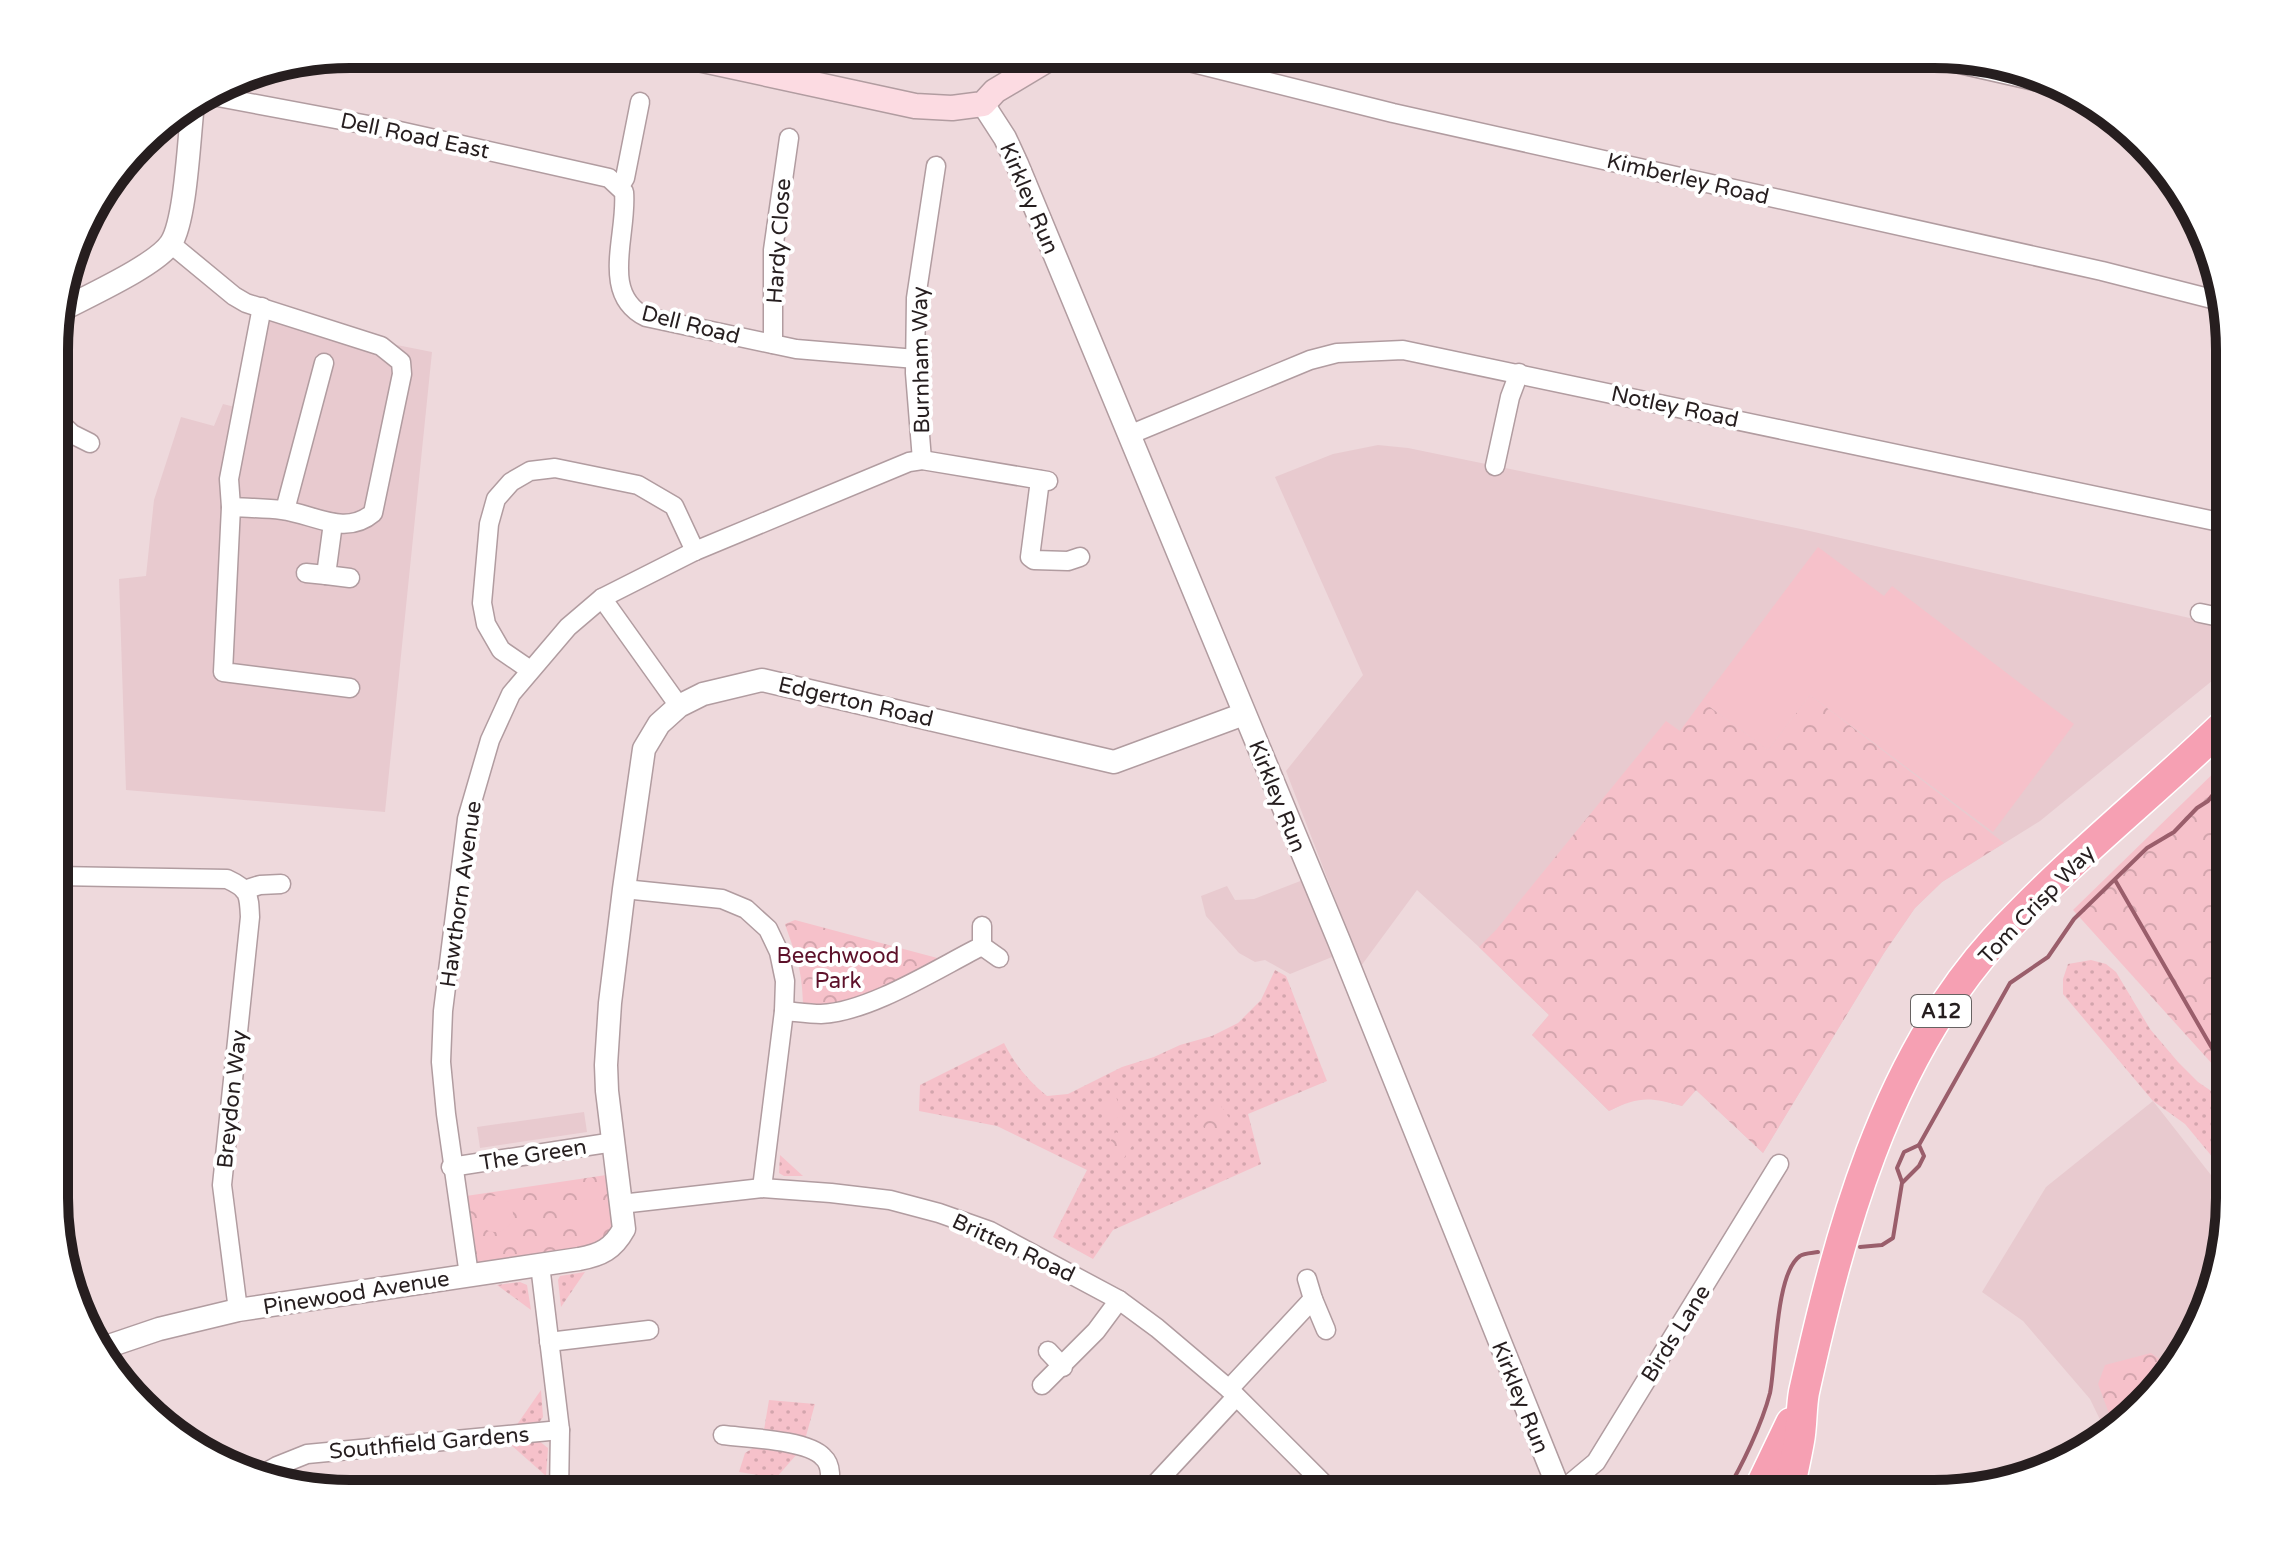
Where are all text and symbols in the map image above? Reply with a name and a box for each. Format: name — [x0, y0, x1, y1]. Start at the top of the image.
street label: Dell Road East — [338, 108, 492, 164]
street label: Kirkley Run — [994, 139, 1064, 258]
street label: Kimberley Road — [1604, 148, 1771, 210]
street label: Hardy Close — [762, 177, 796, 305]
street label: Burnham Way — [907, 286, 935, 434]
street label: Dell Road — [639, 300, 743, 350]
street label: Notley Road — [1609, 381, 1741, 433]
street label: Edgerton Road — [776, 671, 936, 732]
street label: Kirkley Run — [1243, 737, 1311, 856]
street label: Hawthorn Avenue — [435, 799, 487, 989]
street label: Tom Crisp Way — [1973, 839, 2100, 970]
park label: Beechwood Park — [777, 943, 899, 994]
road number: A12 — [1911, 995, 1971, 1027]
street label: Breydon Way — [212, 1028, 252, 1170]
street label: The Green — [478, 1134, 588, 1176]
street label: Britten Road — [948, 1208, 1079, 1288]
street label: Pinewood Avenue — [261, 1265, 451, 1321]
street label: Birds Lane — [1636, 1280, 1716, 1387]
street label: Kirkley Run — [1486, 1338, 1554, 1457]
street label: Southfield Gardens — [328, 1421, 530, 1465]

